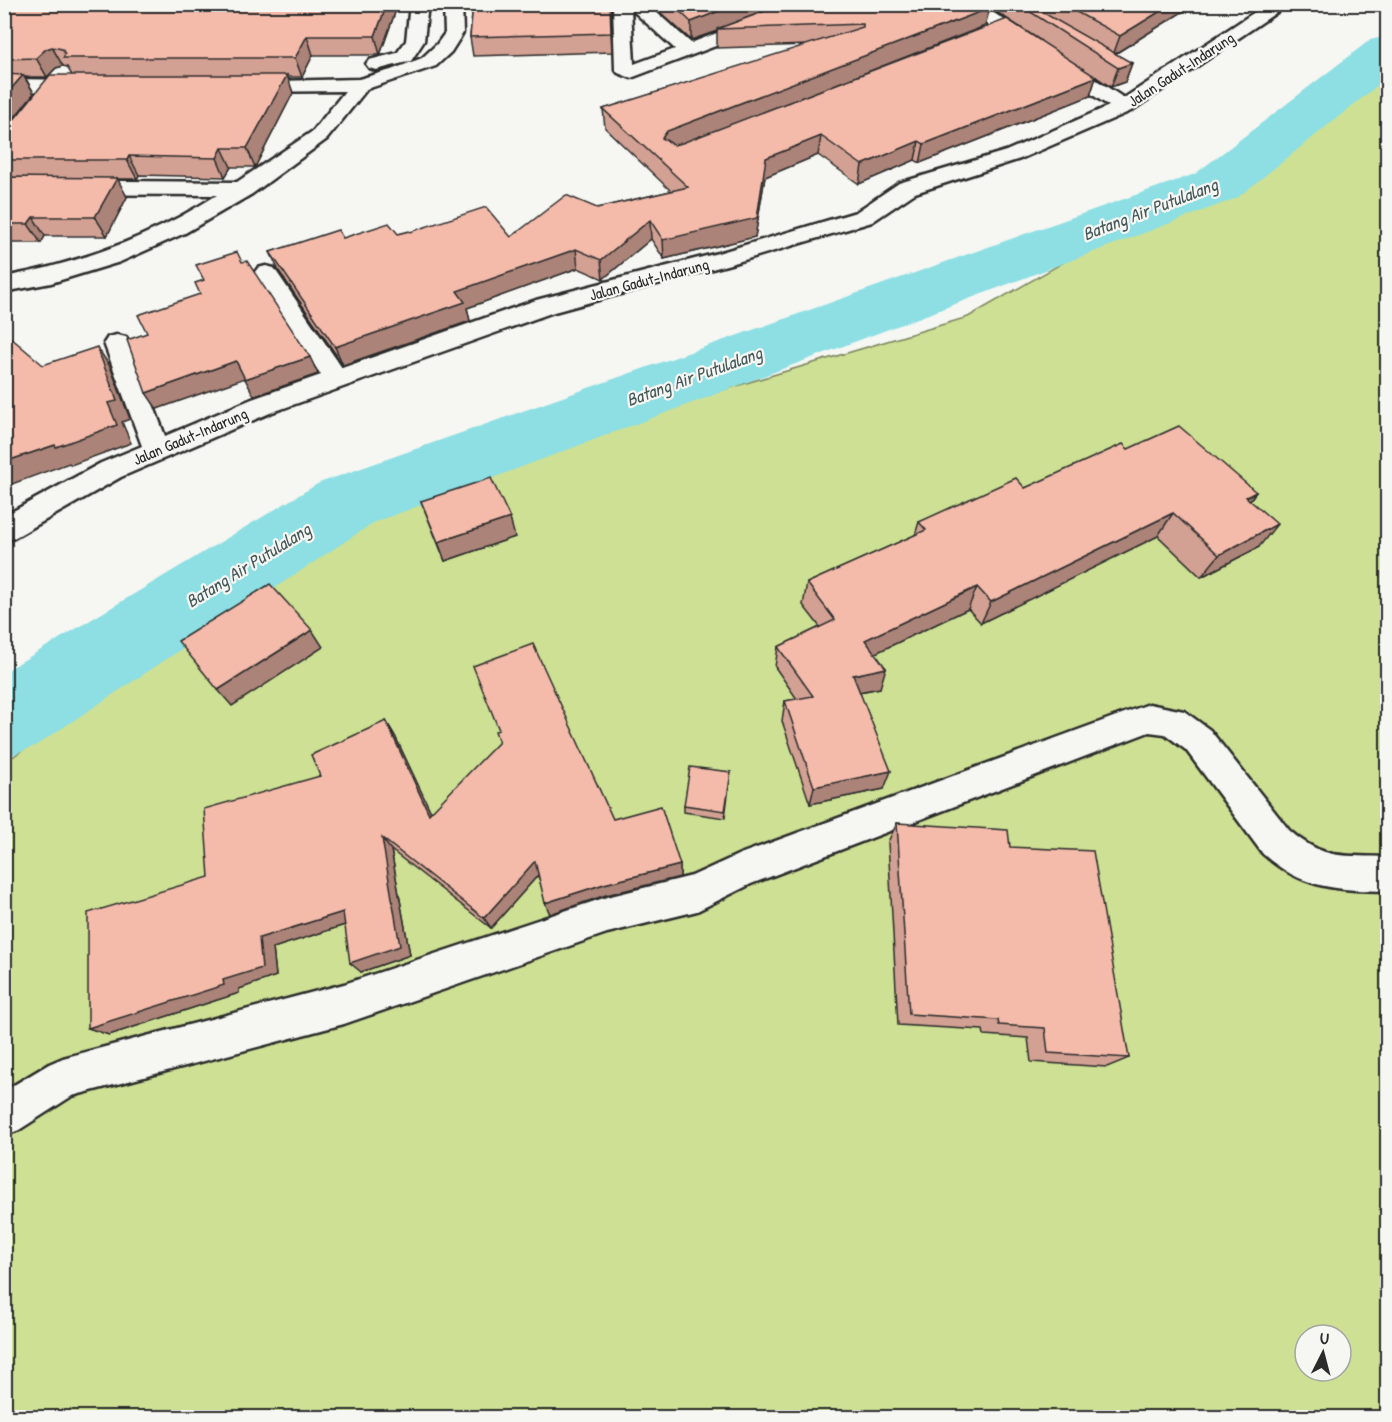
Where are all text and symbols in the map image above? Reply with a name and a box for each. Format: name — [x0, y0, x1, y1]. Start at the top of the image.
street label: Jalan Gadut-Indarung — [1124, 26, 1238, 112]
water label: Batang Air Putulalang — [1079, 171, 1222, 246]
street label: Jalan Gadut-Indarung — [587, 253, 711, 305]
water label: Batang Air Putulalang — [623, 340, 766, 412]
street label: Jalan Gadut-Indarung — [129, 402, 251, 470]
water label: Batang Air Putulalang — [181, 516, 316, 613]
north arrow — [1293, 1323, 1353, 1383]
text: U — [1319, 1327, 1330, 1350]

